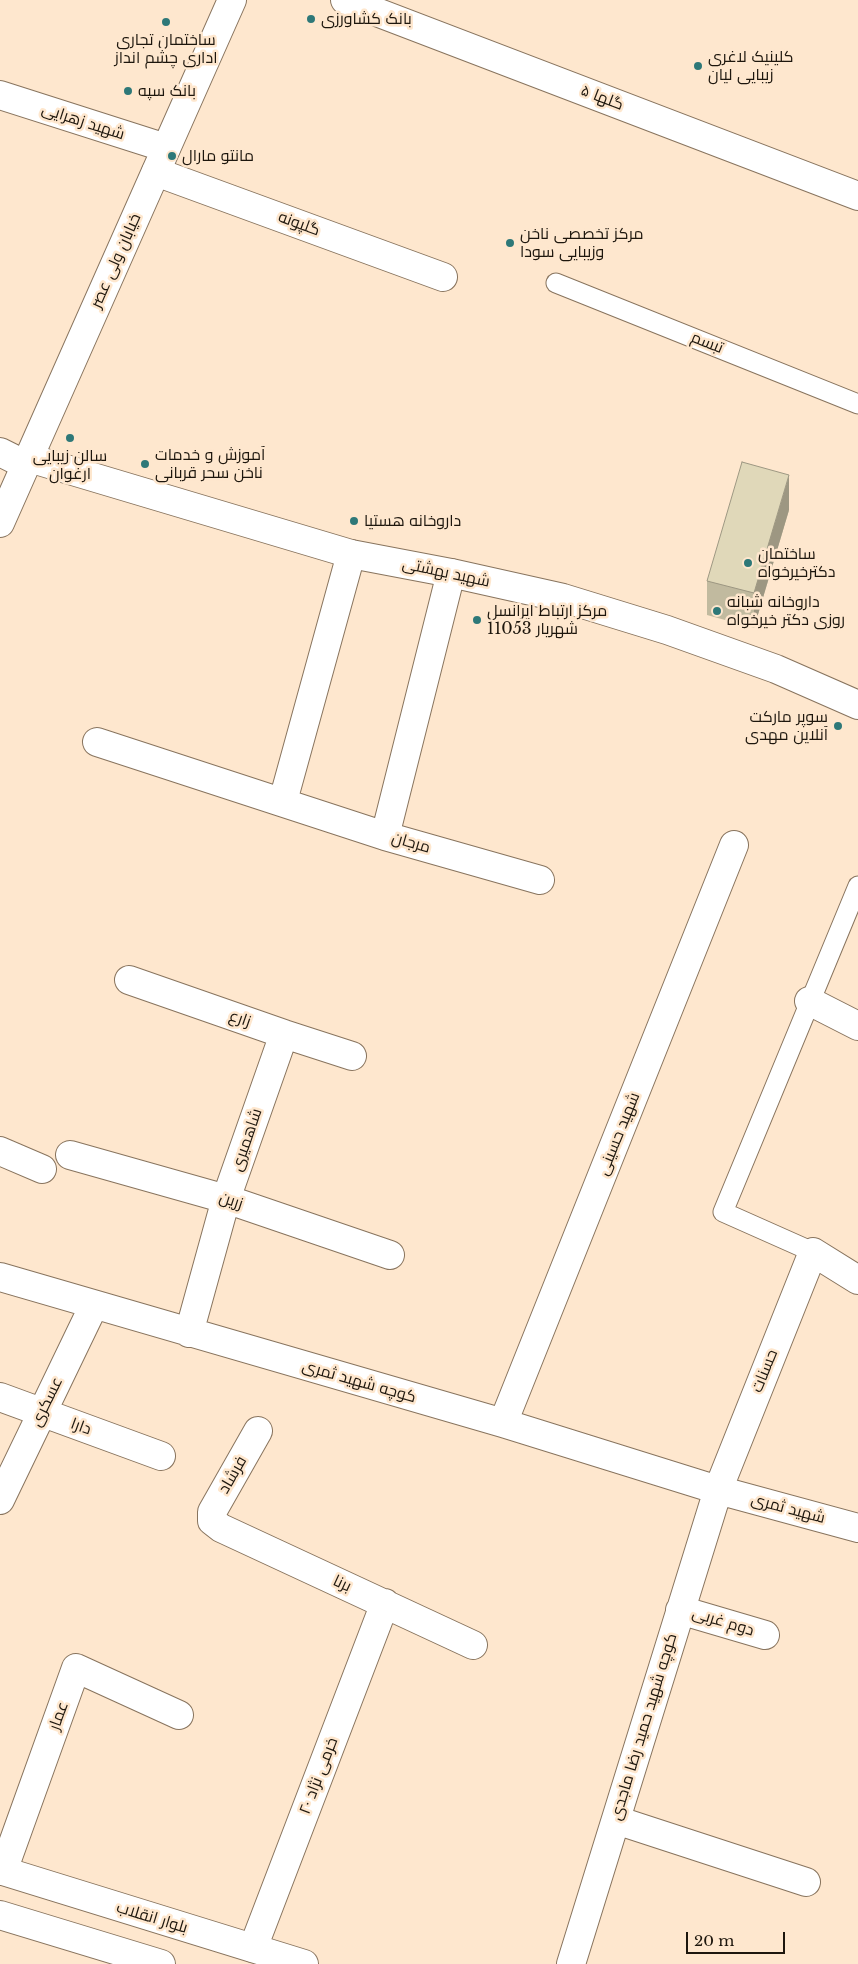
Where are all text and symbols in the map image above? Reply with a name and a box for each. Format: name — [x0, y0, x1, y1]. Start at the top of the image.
place label: بانک کشاورزی — [321, 9, 412, 29]
marker: بانک کشاورزی — [305, 13, 317, 25]
marker: ساختمان تجاری اداری چشم انداز — [160, 16, 172, 28]
place label: ساختمان تجاری اداری چشم انداز — [115, 30, 217, 68]
place label: کلینیک لاغری زیبایی لیان — [708, 47, 794, 85]
marker: کلینیک لاغری زیبایی لیان — [692, 60, 704, 72]
place label: بانک سپه — [138, 81, 196, 101]
street label: گلها ۵ — [578, 81, 626, 115]
marker: بانک سپه — [122, 85, 134, 97]
street label: شهید زهرایی — [39, 100, 127, 144]
place label: مانتو مارال — [182, 146, 254, 166]
marker: مانتو مارال — [166, 150, 178, 162]
street label: گلپونه — [275, 208, 323, 240]
street label: خیابان ولی عصر — [87, 211, 145, 311]
place label: مرکز تخصصی ناخن وزیبایی سودا — [520, 224, 643, 262]
marker: مرکز تخصصی ناخن وزیبایی سودا — [504, 237, 516, 249]
street label: تبسم — [688, 328, 726, 358]
marker: سالن زیبایی ارغوان — [64, 432, 76, 444]
place label: آموزش و‌ خدمات ناخن سحر قربانی — [155, 445, 265, 483]
place label: سالن زیبایی ارغوان — [33, 446, 107, 484]
marker: آموزش و‌ خدمات ناخن سحر قربانی — [139, 458, 151, 470]
place label: داروخانه هستیا — [364, 511, 461, 531]
marker: داروخانه هستیا — [348, 515, 360, 527]
place label: ساختمان دکترخیرخواه — [758, 544, 835, 582]
street label: شهید بهشتی — [400, 554, 492, 592]
marker: ساختمان دکترخیرخواه — [742, 557, 754, 569]
place label: داروخانه شبانه روزی دکتر خیرخواه — [727, 592, 845, 630]
place label: مرکز ارتباط ایرانسل 11053 شهریار — [487, 601, 607, 639]
marker: داروخانه شبانه روزی دکتر خیرخواه — [711, 605, 723, 617]
marker: مرکز ارتباط ایرانسل 11053 شهریار — [471, 614, 483, 626]
place label: سوپر مارکت آنلاین مهدی — [745, 707, 828, 745]
marker: سوپر مارکت آنلاین مهدی — [832, 720, 844, 732]
street label: مرجان — [389, 828, 433, 858]
street label: زارع — [227, 1006, 253, 1032]
street label: شهید حسینی — [594, 1090, 644, 1178]
street label: شاهمیری — [227, 1106, 267, 1174]
street label: زرین — [217, 1188, 245, 1214]
street label: حسنات — [748, 1347, 782, 1395]
street label: کوچه شهید ثمری — [300, 1357, 418, 1407]
street label: عسکری — [27, 1374, 67, 1430]
street label: دارا — [68, 1414, 94, 1440]
street label: فرشاد — [215, 1453, 251, 1497]
street label: شهید ثمری — [749, 1490, 827, 1528]
street label: برنا — [330, 1571, 354, 1597]
street label: دوم غربی — [690, 1604, 756, 1640]
street label: کوچه شهید حمید رضا ماجدی — [606, 1631, 682, 1823]
street label: عمار — [45, 1699, 73, 1733]
street label: خرمی نژاد ۲۰ — [296, 1735, 342, 1817]
street label: بلوار انقلاب — [114, 1898, 190, 1938]
scale bar — [688, 1922, 787, 1954]
text: 20 m — [694, 1931, 734, 1950]

